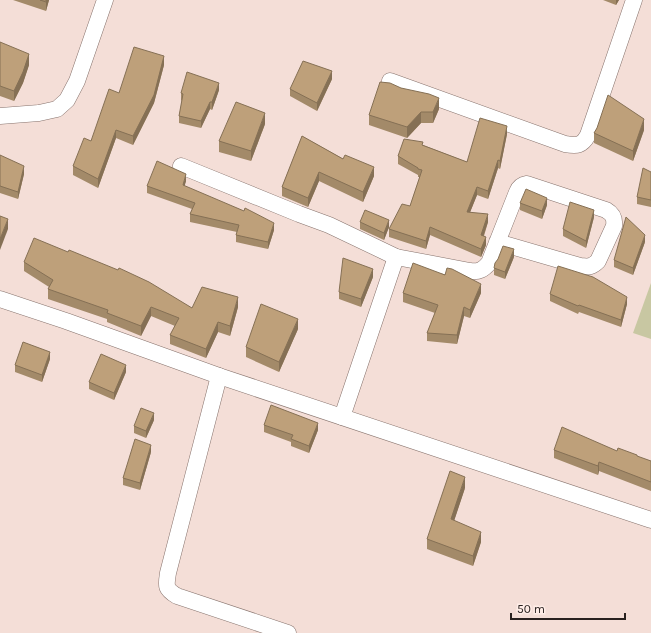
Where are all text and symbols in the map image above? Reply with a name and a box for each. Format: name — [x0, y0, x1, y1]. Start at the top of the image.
scale bar — [511, 595, 625, 621]
text: 50 m — [517, 602, 545, 616]

